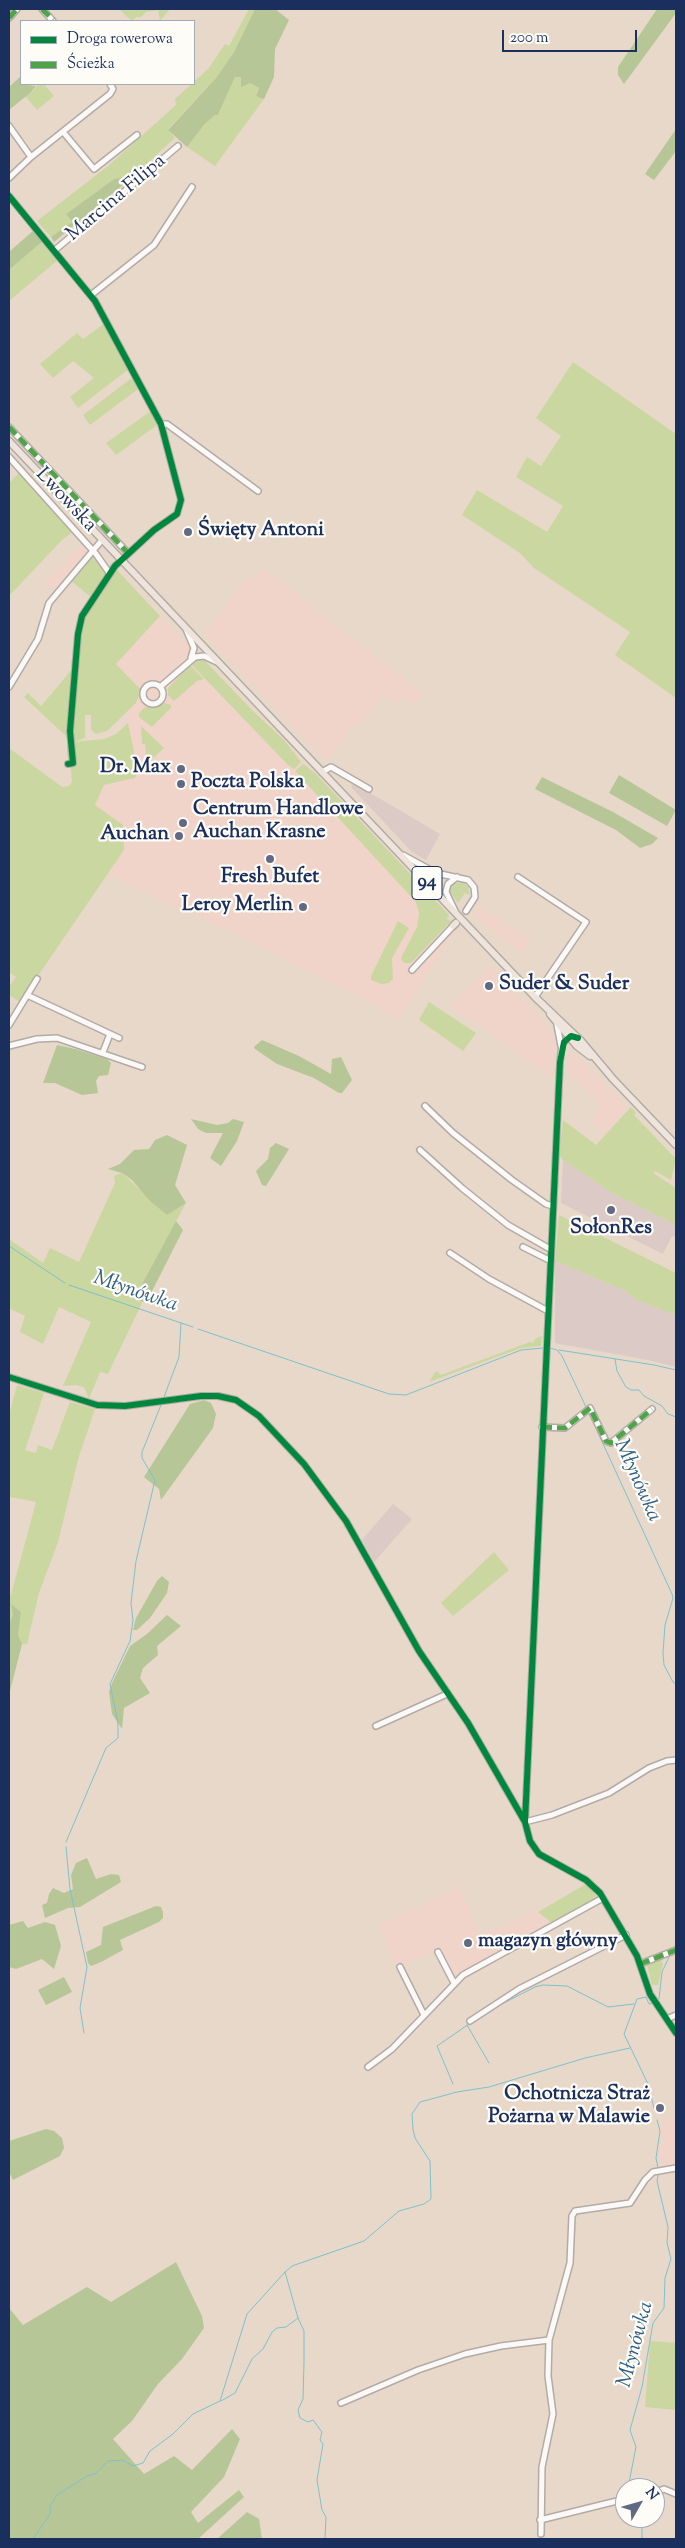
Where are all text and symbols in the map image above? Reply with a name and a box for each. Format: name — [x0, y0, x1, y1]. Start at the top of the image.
legend — [20, 20, 195, 85]
scale bar — [505, 20, 640, 52]
text: 200 m — [510, 28, 549, 49]
text: Droga rowerowa — [67, 29, 173, 50]
text: Ścieżka — [67, 54, 115, 75]
street label: Marcina Filipa — [62, 150, 172, 248]
street label: Lwowska — [29, 464, 101, 538]
place label: Święty Antoni — [198, 520, 324, 544]
marker: Święty Antoni — [182, 526, 194, 538]
place label: Dr. Max — [100, 757, 171, 781]
marker: Dr. Max — [175, 763, 187, 775]
place label: Poczta Polska — [191, 772, 304, 796]
marker: Poczta Polska — [175, 778, 187, 790]
place label: Centrum Handlowe Auchan Krasne — [193, 799, 364, 846]
marker: Centrum Handlowe Auchan Krasne — [177, 817, 189, 829]
place label: Auchan — [100, 824, 169, 848]
marker: Auchan — [173, 830, 185, 842]
marker: Fresh Bufet — [264, 853, 276, 865]
road number: 94 — [412, 866, 442, 900]
place label: Fresh Bufet — [221, 867, 319, 891]
place label: Leroy Merlin — [182, 895, 293, 919]
marker: Leroy Merlin — [297, 901, 309, 913]
place label: Suder & Suder — [499, 974, 629, 998]
marker: Suder & Suder — [483, 980, 495, 992]
marker: SołonRes — [605, 1204, 617, 1216]
place label: SołonRes — [570, 1218, 652, 1242]
water label: Młynówka — [89, 1267, 181, 1319]
water label: Młynówka — [607, 1436, 665, 1526]
place label: magazyn główny — [478, 1931, 618, 1955]
marker: magazyn główny — [462, 1937, 474, 1949]
place label: Ochotnicza Straż Pożarna w Malawie — [488, 2084, 650, 2131]
marker: Ochotnicza Straż Pożarna w Malawie — [654, 2102, 666, 2114]
water label: Młynówka — [613, 2299, 661, 2391]
north arrow — [615, 2478, 665, 2528]
text: N — [640, 2484, 662, 2505]

